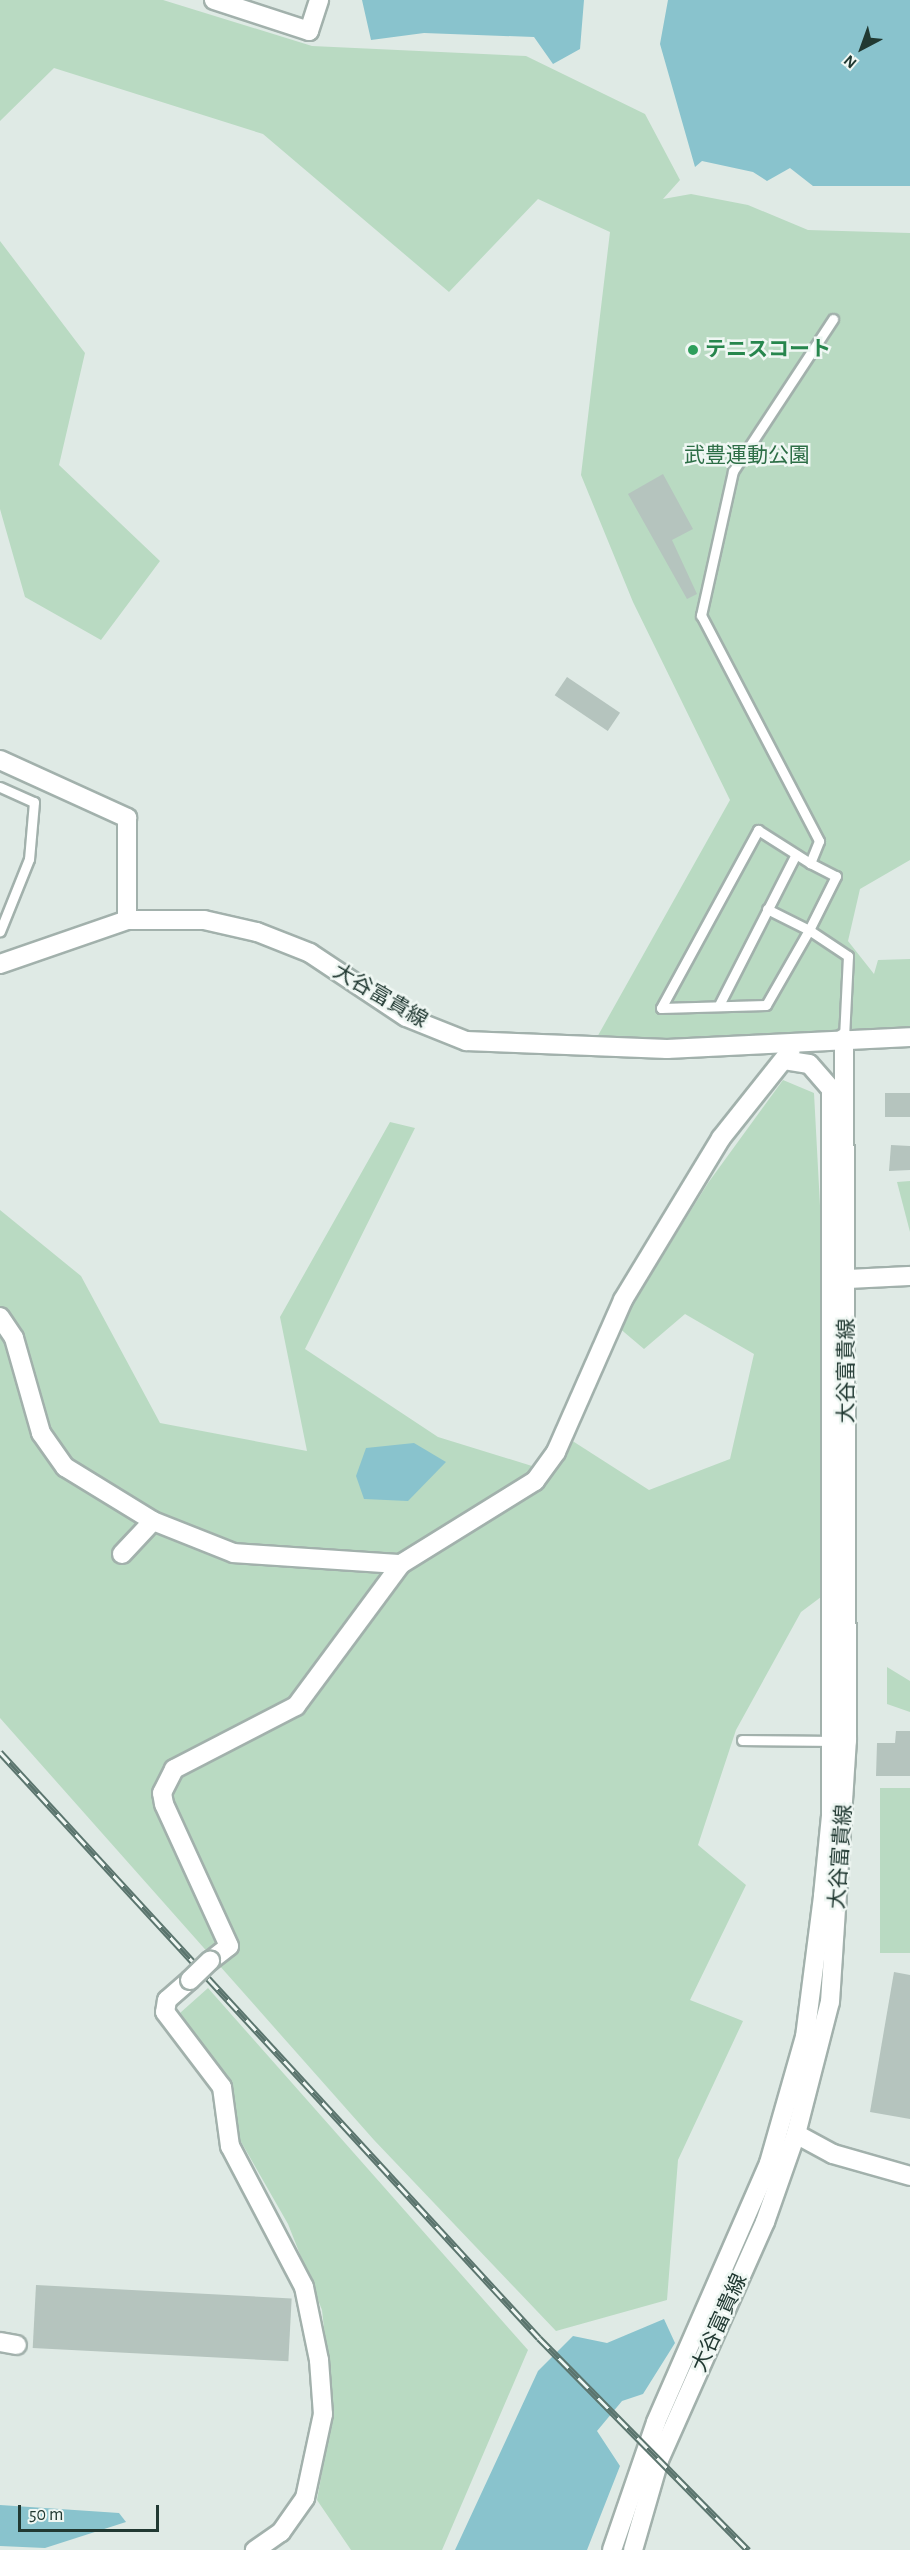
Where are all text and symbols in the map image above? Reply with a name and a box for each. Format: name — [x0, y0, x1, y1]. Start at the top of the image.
north arrow — [832, 18, 892, 78]
text: N — [841, 52, 860, 71]
place label: テニスコート — [705, 337, 831, 363]
marker: テニスコート — [686, 343, 700, 357]
park label: 武豊運動公園 — [684, 443, 810, 469]
street label: 大谷富貴線 — [328, 959, 432, 1033]
street label: 大谷富貴線 — [834, 1319, 860, 1423]
street label: 大谷富貴線 — [825, 1804, 857, 1910]
street label: 大谷富貴線 — [687, 2270, 753, 2376]
scale bar — [21, 2493, 162, 2531]
text: 50 m — [29, 2506, 63, 2524]

